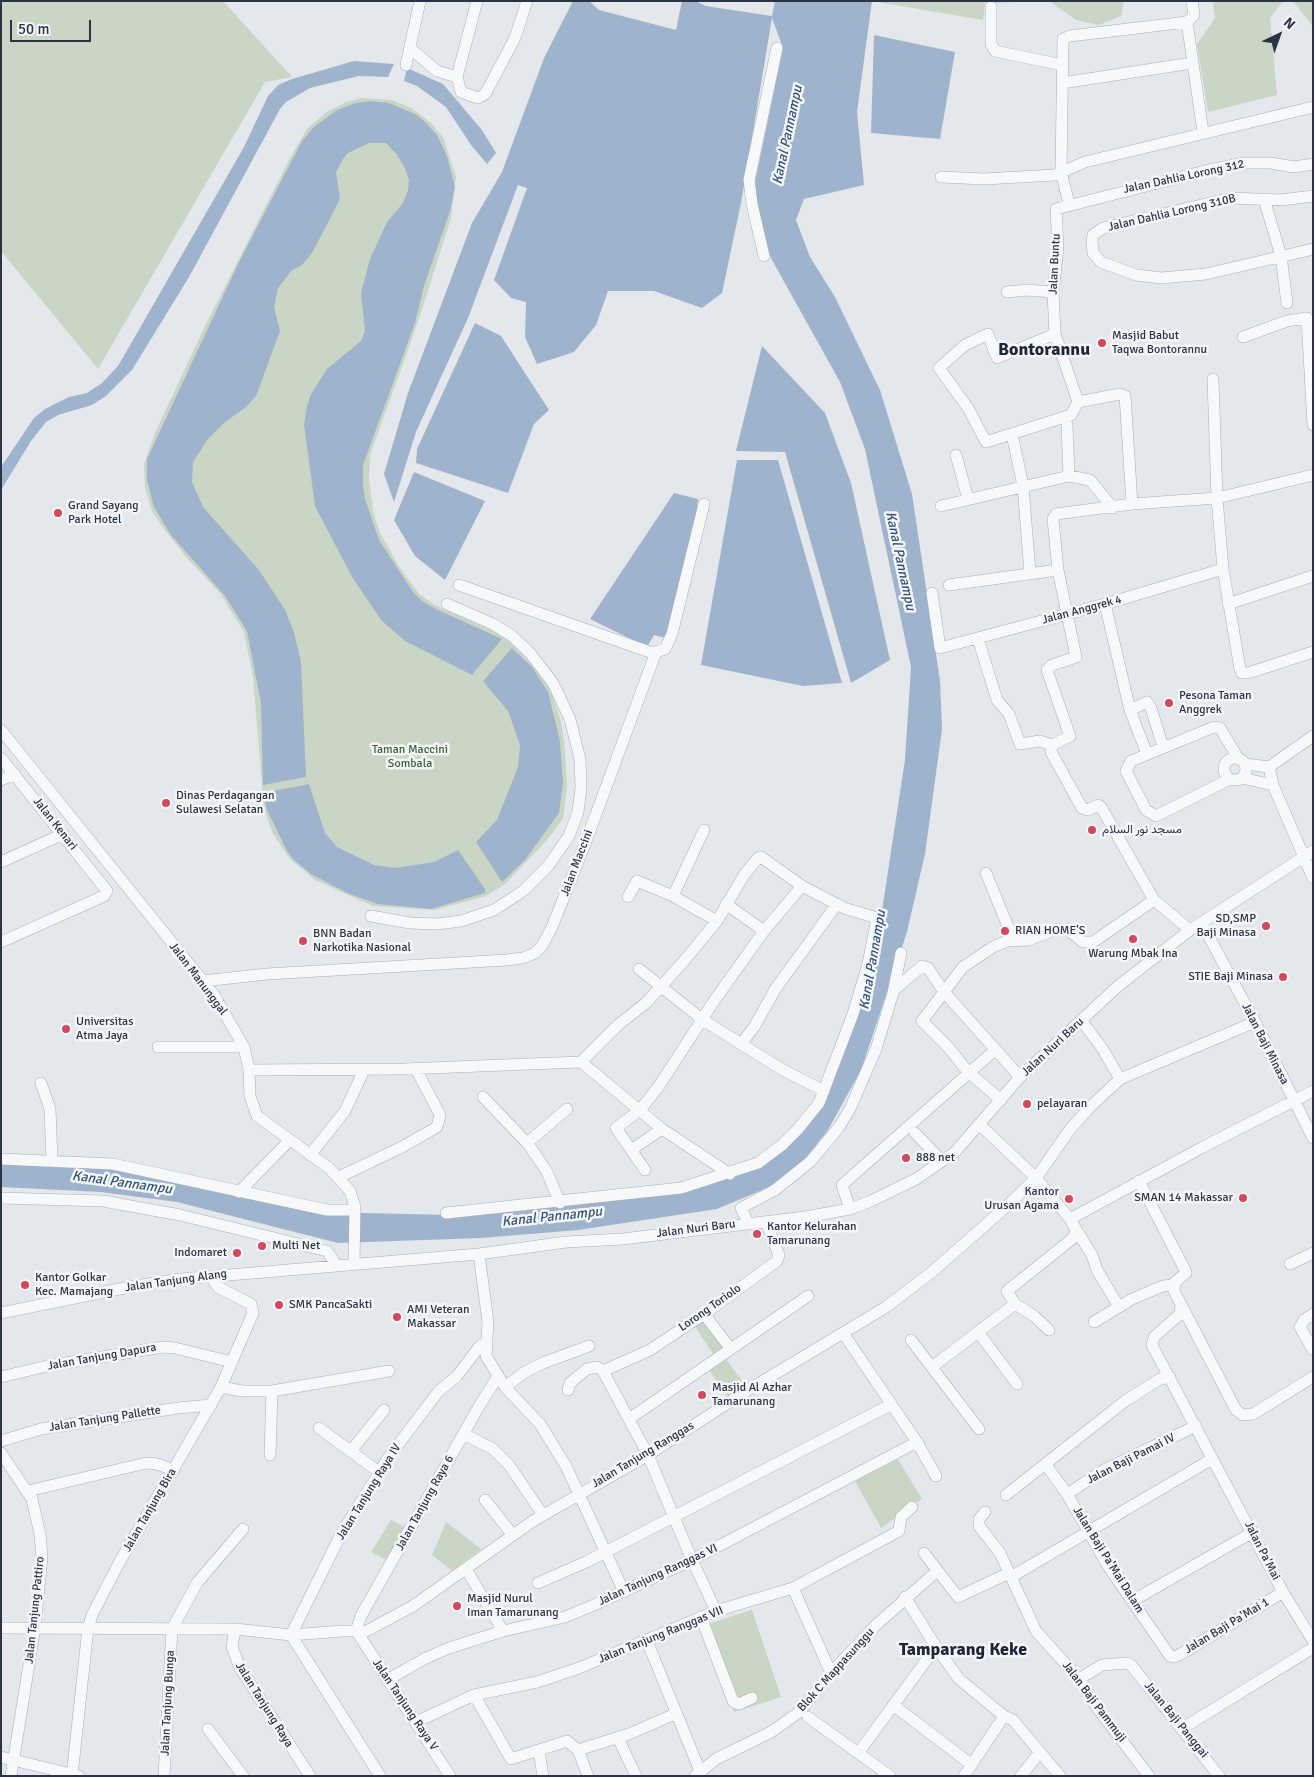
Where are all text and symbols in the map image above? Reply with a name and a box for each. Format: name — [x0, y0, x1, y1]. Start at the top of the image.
scale bar — [12, 10, 94, 42]
north arrow — [1254, 10, 1304, 60]
text: N — [1280, 14, 1299, 33]
text: 50 m — [18, 20, 49, 38]
water label: Kanal Pannampu — [769, 84, 807, 186]
street label: Jalan Dahlia Lorong 312 — [1122, 157, 1246, 197]
street label: Jalan Dahlia Lorong 310B — [1107, 191, 1237, 235]
street label: Jalan Buntu — [1046, 233, 1064, 295]
place label: Masjid Babut Taqwa Bontorannu — [1112, 329, 1207, 357]
marker: Masjid Babut Taqwa Bontorannu — [1096, 337, 1108, 349]
district label: Bontorannu — [998, 339, 1090, 361]
place label: Grand Sayang Park Hotel — [68, 499, 139, 527]
marker: Grand Sayang Park Hotel — [52, 507, 64, 519]
water label: Kanal Pannampu — [881, 510, 919, 612]
street label: Jalan Anggrek 4 — [1041, 592, 1123, 628]
place label: Pesona Taman Anggrek — [1179, 689, 1252, 717]
marker: Pesona Taman Anggrek — [1163, 697, 1175, 709]
park label: Taman Maccini Sombala — [372, 743, 448, 771]
place label: Dinas Perdagangan Sulawesi Selatan — [176, 789, 275, 817]
street label: Jalan Kenari — [30, 795, 80, 853]
marker: Dinas Perdagangan Sulawesi Selatan — [160, 797, 172, 809]
place label: مسجد نور السلام — [1102, 823, 1182, 837]
marker: مسجد نور السلام — [1086, 824, 1098, 836]
street label: Jalan Maccini — [558, 828, 596, 898]
water label: Kanal Pannampu — [856, 909, 890, 1011]
place label: SD,SMP Baji Minasa — [1196, 912, 1256, 940]
marker: SD,SMP Baji Minasa — [1260, 920, 1272, 932]
place label: RIAN HOME'S — [1015, 924, 1085, 938]
marker: RIAN HOME'S — [999, 925, 1011, 937]
place label: BNN Badan Narkotika Nasional — [313, 927, 411, 955]
marker: Warung Mbak Ina — [1127, 933, 1139, 945]
marker: BNN Badan Narkotika Nasional — [297, 935, 309, 947]
street label: Jalan Manunggal — [166, 940, 230, 1018]
place label: Warung Mbak Ina — [1088, 947, 1178, 961]
place label: STIE Baji Minasa — [1188, 970, 1273, 984]
marker: STIE Baji Minasa — [1277, 971, 1289, 983]
street label: Jalan Baji Minasa — [1238, 1001, 1292, 1087]
place label: Universitas Atma Jaya — [76, 1015, 133, 1043]
street label: Jalan Nuri Baru — [1019, 1015, 1087, 1079]
marker: Universitas Atma Jaya — [60, 1023, 72, 1035]
place label: pelayaran — [1037, 1097, 1087, 1111]
marker: pelayaran — [1021, 1098, 1033, 1110]
place label: 888 net — [916, 1151, 955, 1165]
marker: 888 net — [900, 1152, 912, 1164]
water label: Kanal Pannampu — [71, 1168, 173, 1198]
place label: Kantor Urusan Agama — [984, 1185, 1059, 1213]
place label: SMAN 14 Makassar — [1134, 1191, 1233, 1205]
marker: SMAN 14 Makassar — [1237, 1192, 1249, 1204]
marker: Kantor Urusan Agama — [1063, 1193, 1075, 1205]
water label: Kanal Pannampu — [501, 1203, 603, 1231]
street label: Jalan Nuri Baru — [656, 1217, 736, 1241]
place label: Kantor Kelurahan Tamarunang — [767, 1220, 857, 1248]
marker: Kantor Kelurahan Tamarunang — [751, 1228, 763, 1240]
place label: Multi Net — [272, 1239, 320, 1253]
marker: Multi Net — [256, 1240, 268, 1252]
place label: Indomaret — [174, 1246, 227, 1260]
marker: Indomaret — [231, 1247, 243, 1259]
street label: Jalan Tanjung Alang — [124, 1267, 228, 1295]
place label: Kantor Golkar Kec. Mamajang — [35, 1271, 113, 1299]
marker: Kantor Golkar Kec. Mamajang — [19, 1279, 31, 1291]
street label: Lorong Toriolo — [676, 1281, 744, 1335]
place label: SMK PancaSakti — [289, 1298, 372, 1312]
marker: SMK PancaSakti — [273, 1299, 285, 1311]
place label: AMI Veteran Makassar — [407, 1303, 470, 1331]
marker: AMI Veteran Makassar — [391, 1311, 403, 1323]
street label: Jalan Tanjung Dapura — [47, 1340, 157, 1374]
place label: Masjid Al Azhar Tamarunang — [712, 1381, 792, 1409]
marker: Masjid Al Azhar Tamarunang — [696, 1389, 708, 1401]
street label: Jalan Tanjung Pallette — [48, 1403, 162, 1435]
street label: Jalan Tanjung Ranggas — [589, 1419, 697, 1491]
street label: Jalan Baji Pamai IV — [1084, 1431, 1178, 1487]
street label: Jalan Tanjung Raya IV — [334, 1441, 404, 1543]
street label: Jalan Tanjung Raya 6 — [393, 1453, 457, 1553]
street label: Jalan Tanjung Bira — [120, 1466, 180, 1554]
street label: Jalan Baji Pa'Mai Dalam — [1069, 1504, 1147, 1616]
street label: Jalan Pa'Mai — [1241, 1519, 1283, 1583]
street label: Jalan Tanjung Ranggas VI — [596, 1541, 720, 1609]
street label: Jalan Tanjung Pattiro — [22, 1556, 48, 1664]
place label: Masjid Nurul Iman Tamarunang — [467, 1592, 559, 1620]
street label: Jalan Baji Pa'Mai 1 — [1182, 1595, 1272, 1657]
marker: Masjid Nurul Iman Tamarunang — [451, 1600, 463, 1612]
street label: Jalan Tanjung Ranggas VII — [596, 1603, 726, 1667]
street label: Blok C Mappasunggu — [795, 1625, 877, 1715]
district label: Tamparang Keke — [899, 1639, 1027, 1661]
street label: Jalan Tanjung Bunga — [158, 1650, 178, 1756]
street label: Jalan Tanjung Raya V — [369, 1657, 441, 1753]
street label: Jalan Baji Pammuji — [1059, 1659, 1129, 1745]
street label: Jalan Tanjung Raya — [232, 1660, 296, 1750]
street label: Jalan Baji Panggai — [1141, 1679, 1211, 1761]

